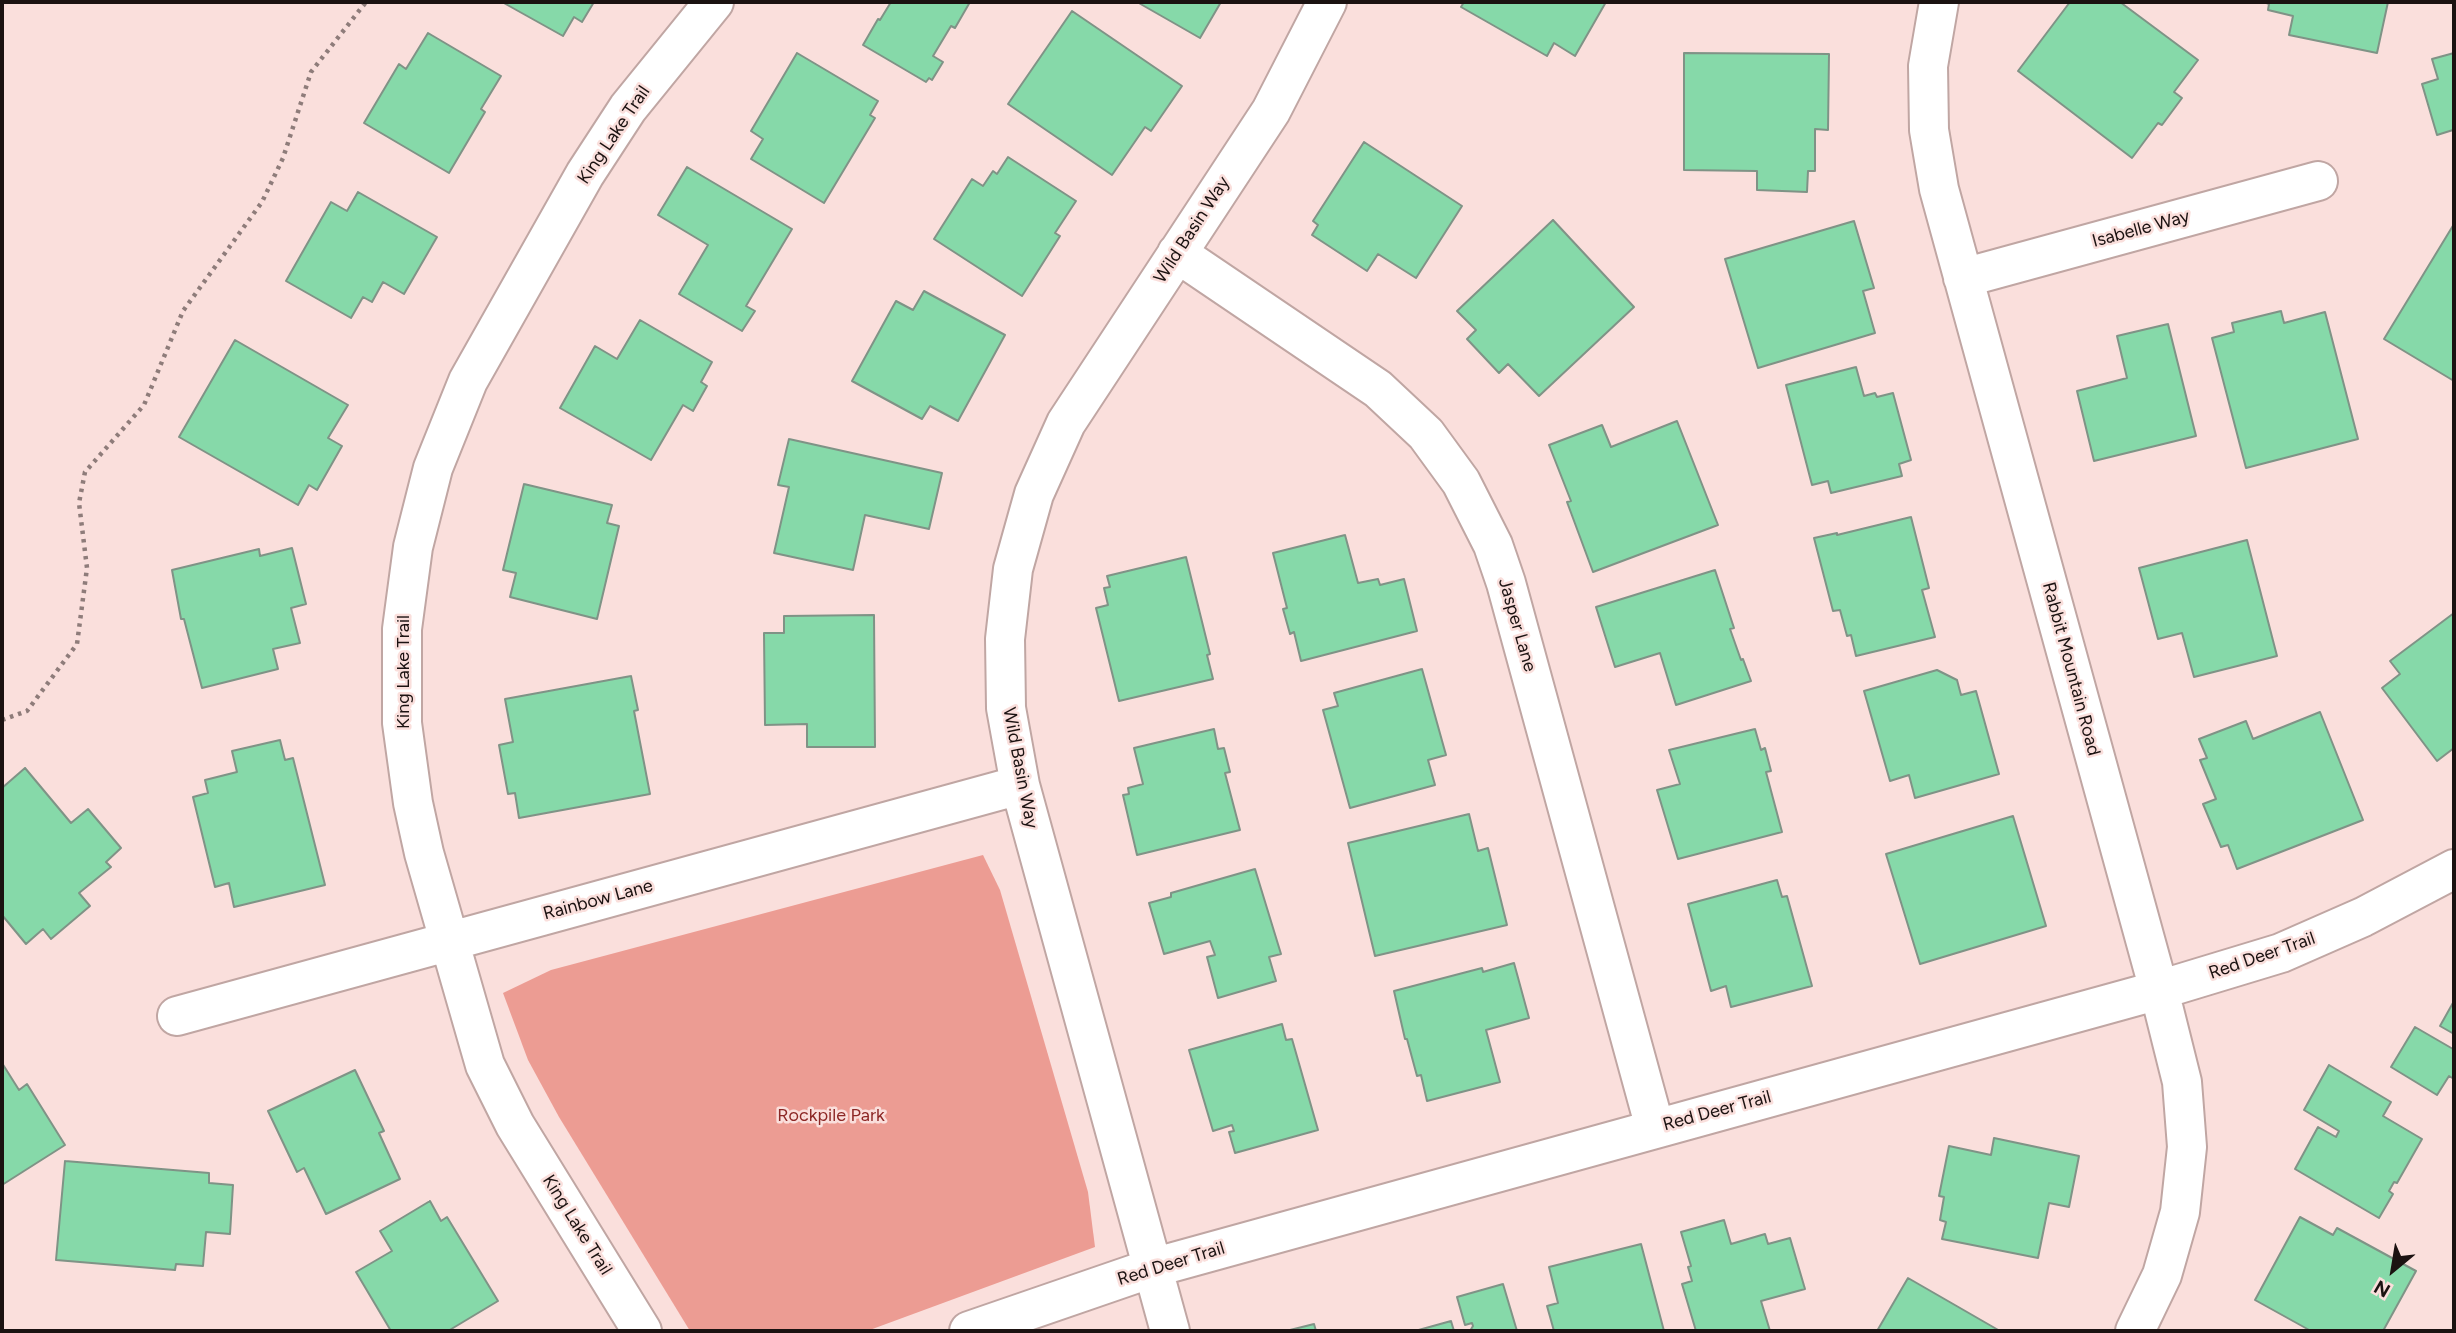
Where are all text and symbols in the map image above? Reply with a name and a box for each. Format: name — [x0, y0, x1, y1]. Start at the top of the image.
street label: King Lake Trail — [573, 82, 655, 188]
street label: Wild Basin Way — [1150, 173, 1234, 287]
street label: Isabelle Way — [2090, 206, 2192, 252]
street label: Jasper Lane — [1493, 576, 1541, 674]
street label: Rabbit Mountain Road — [2037, 580, 2105, 758]
street label: King Lake Trail — [393, 615, 415, 729]
street label: Wild Basin Way — [998, 706, 1042, 830]
street label: Rainbow Lane — [541, 875, 655, 925]
street label: Red Deer Trail — [2206, 928, 2318, 984]
street label: Red Deer Trail — [1661, 1086, 1773, 1136]
park label: Rockpile Park — [777, 1105, 885, 1127]
street label: King Lake Trail — [538, 1171, 616, 1279]
north arrow — [2358, 1235, 2428, 1305]
street label: Red Deer Trail — [1115, 1237, 1227, 1291]
text: N — [2370, 1275, 2394, 1302]

